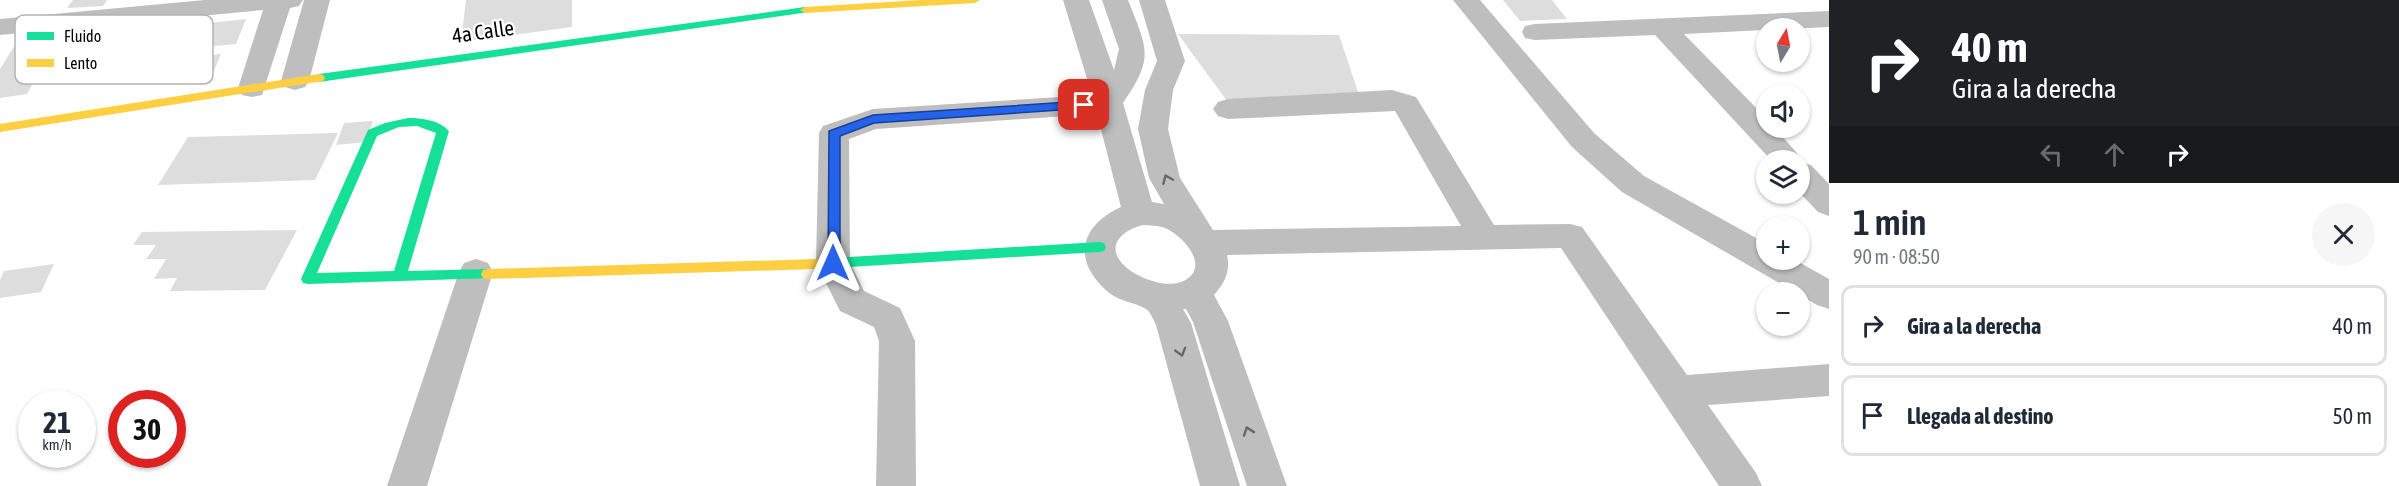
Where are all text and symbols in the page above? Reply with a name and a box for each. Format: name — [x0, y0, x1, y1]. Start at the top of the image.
legend — [15, 15, 213, 84]
street label: 4a Calle — [450, 15, 515, 47]
north arrow — [1756, 18, 1810, 72]
map controls — [1756, 18, 1810, 336]
text: 40 m — [1952, 23, 2027, 71]
icon: right — [1853, 24, 1931, 102]
text: Fluido — [64, 27, 101, 45]
text: Lento — [64, 54, 97, 72]
text: Gira a la derecha — [1952, 73, 2117, 104]
pin — [1058, 79, 1109, 130]
button: sound — [1756, 84, 1810, 138]
icon: arrive — [1067, 88, 1100, 121]
icon: left — [2035, 138, 2068, 171]
icon: ahead — [2098, 138, 2131, 171]
icon: right — [2161, 138, 2194, 171]
button: layers — [1756, 150, 1810, 204]
one-way arrow — [1162, 174, 1174, 185]
text: 1 min — [1853, 201, 1927, 243]
button: close — [2312, 203, 2375, 266]
button: + — [1756, 216, 1810, 270]
position arrow — [801, 231, 865, 295]
text: 90 m · 08:50 — [1853, 245, 1940, 268]
button: − — [1756, 282, 1810, 336]
icon: right — [1856, 309, 1889, 342]
text: Gira a la derecha — [1907, 313, 2041, 339]
text: 40 m — [2332, 313, 2372, 339]
one-way arrow — [1174, 346, 1186, 357]
speed limit sign: 30 — [108, 390, 186, 468]
icon: arrive — [1856, 399, 1889, 432]
text: Llegada al destino — [1907, 403, 2054, 429]
text: 50 m — [2332, 403, 2372, 429]
text: 21 — [43, 405, 71, 439]
one-way arrow — [1242, 426, 1255, 437]
text: km/h — [42, 436, 72, 453]

